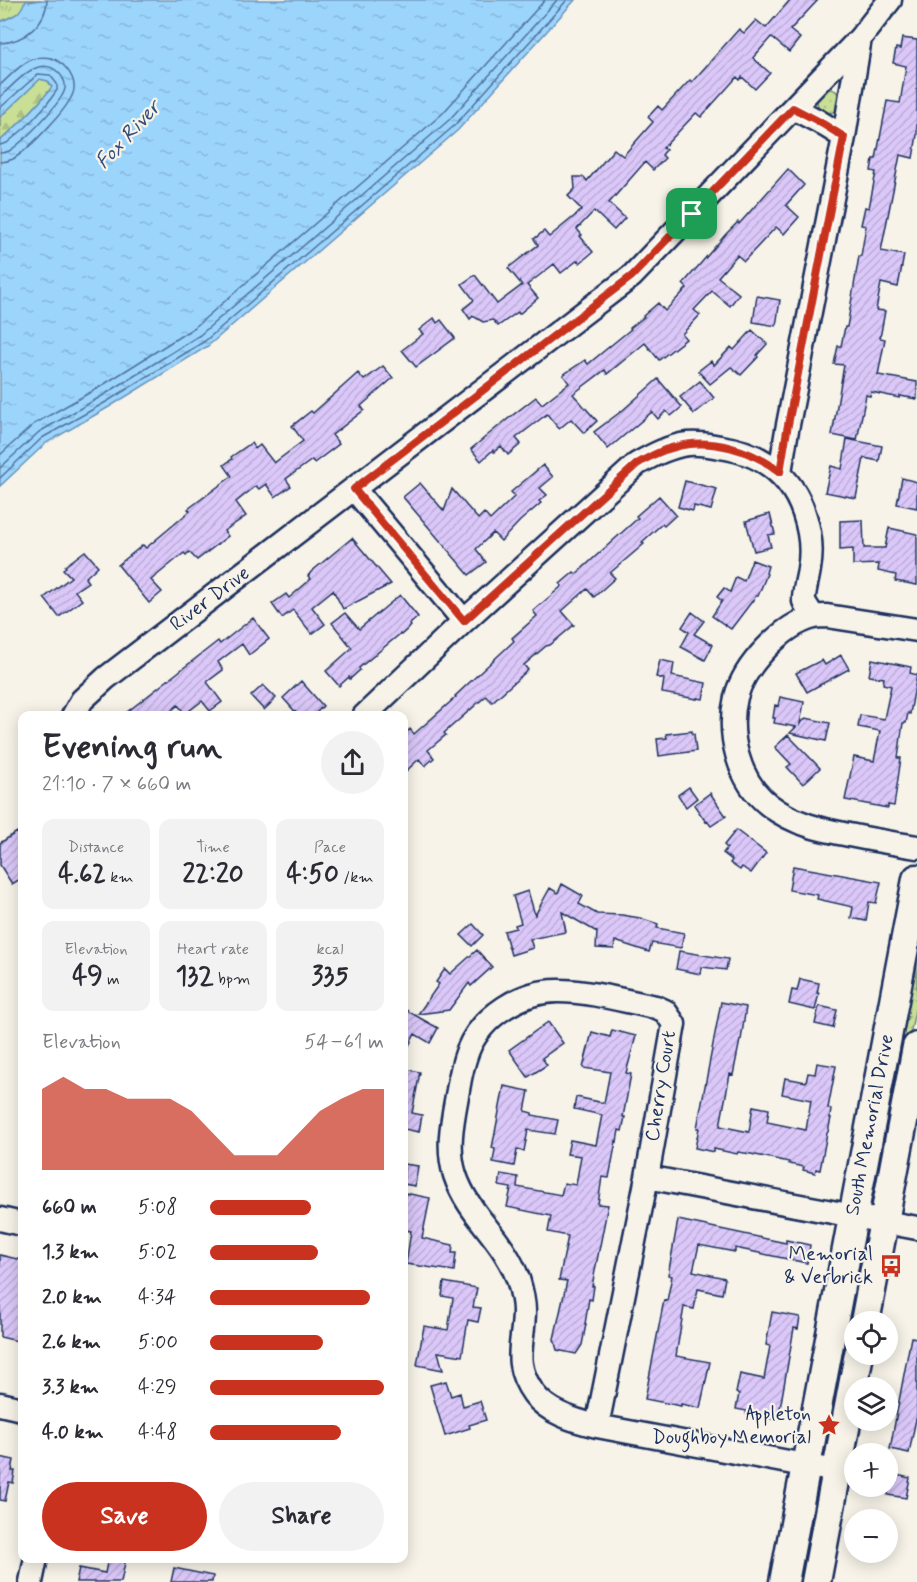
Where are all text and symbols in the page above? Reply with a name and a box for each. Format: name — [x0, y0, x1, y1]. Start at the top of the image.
water label: Fox River — [89, 92, 169, 175]
pin — [666, 188, 717, 239]
icon: arrive — [675, 197, 708, 230]
street label: River Drive — [164, 560, 256, 638]
text: Evening run — [42, 726, 222, 770]
button: share — [321, 731, 384, 794]
text: 21:10 · 7 × 660 m — [42, 771, 191, 798]
text: Distance — [68, 837, 124, 858]
text: Time — [196, 837, 230, 858]
text: Pace — [314, 837, 346, 858]
text: 4.62 — [58, 858, 106, 892]
text: 22:20 — [182, 858, 244, 892]
text: 4:50 — [286, 858, 339, 892]
text: km — [106, 867, 134, 888]
text: /km — [339, 867, 374, 888]
text: Elevation — [65, 939, 128, 960]
text: Heart rate — [177, 939, 249, 960]
text: kcal — [317, 939, 343, 960]
text: 49 — [72, 960, 103, 994]
text: 132 — [176, 960, 214, 994]
text: 335 — [311, 960, 349, 994]
text: m — [103, 969, 120, 990]
text: bpm — [214, 969, 250, 990]
text: Elevation — [42, 1029, 121, 1056]
text: 54–61 m — [304, 1029, 384, 1056]
street label: Cherry Court — [639, 1029, 683, 1143]
street label: South Memorial Drive — [839, 1032, 901, 1218]
text: 660 m — [42, 1194, 97, 1221]
text: 5:08 — [138, 1194, 177, 1221]
text: 1.3 km — [42, 1239, 99, 1266]
text: 5:02 — [138, 1239, 177, 1266]
place label: Memorial & Verbrick — [784, 1241, 873, 1291]
bus stop icon: Memorial & Verbrick — [878, 1253, 904, 1279]
text: 2.0 km — [42, 1284, 102, 1311]
text: 4:34 — [138, 1284, 176, 1311]
map controls — [844, 1311, 898, 1563]
button: locate — [844, 1311, 898, 1365]
text: 2.6 km — [42, 1329, 101, 1356]
text: 5:00 — [138, 1329, 178, 1356]
text: 3.3 km — [42, 1374, 99, 1401]
text: 4:29 — [138, 1374, 177, 1401]
button: layers — [844, 1377, 898, 1431]
place label: Appleton Doughboy Memorial — [652, 1401, 811, 1453]
place icon: Appleton Doughboy Memorial — [816, 1412, 842, 1438]
text: 4.0 km — [42, 1419, 104, 1446]
text: 4:48 — [138, 1419, 178, 1446]
button: + — [844, 1443, 898, 1497]
button: Save — [42, 1482, 207, 1551]
button: Share — [219, 1482, 384, 1551]
button: − — [844, 1509, 898, 1563]

